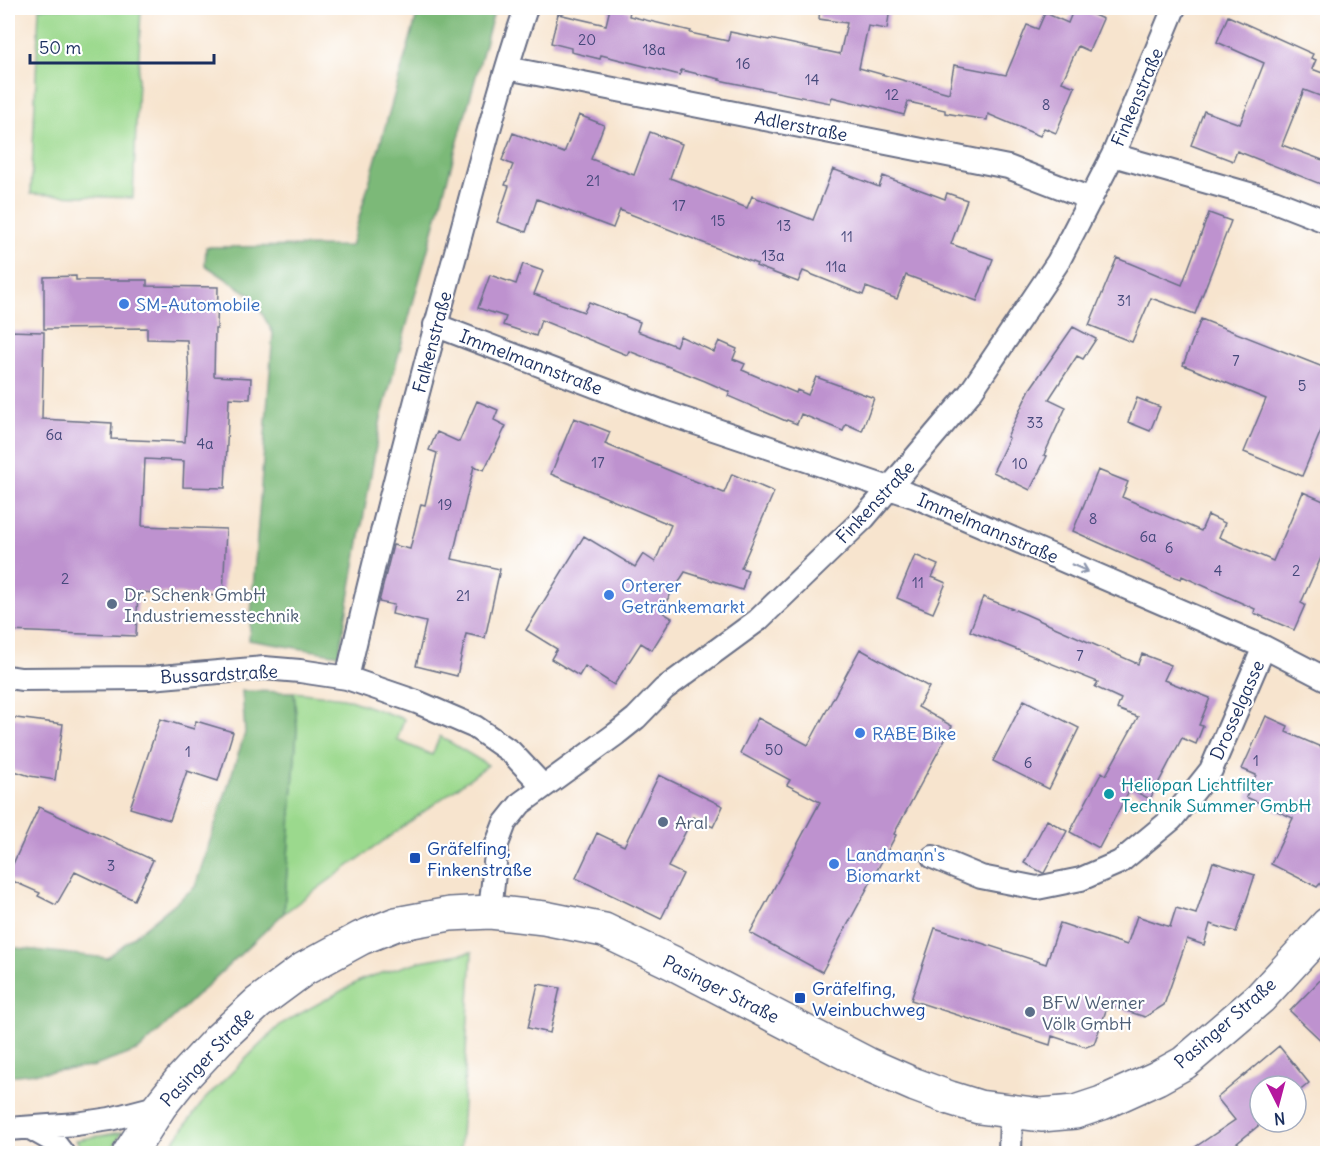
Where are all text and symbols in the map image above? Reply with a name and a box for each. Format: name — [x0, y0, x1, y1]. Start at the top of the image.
scale bar — [30, 27, 214, 65]
house number: 20 — [578, 30, 596, 49]
text: 50 m — [39, 36, 81, 59]
house number: 18a — [642, 40, 666, 59]
street label: Finkenstraße — [1106, 44, 1168, 150]
house number: 16 — [736, 54, 750, 73]
house number: 14 — [805, 70, 820, 89]
house number: 12 — [885, 85, 899, 104]
house number: 8 — [1042, 95, 1050, 114]
street label: Adlerstraße — [752, 106, 850, 146]
house number: 21 — [586, 171, 600, 190]
house number: 17 — [672, 196, 686, 215]
house number: 15 — [711, 211, 725, 230]
house number: 13 — [777, 216, 791, 235]
house number: 11 — [841, 227, 853, 246]
house number: 13a — [761, 246, 785, 265]
house number: 11a — [826, 257, 847, 276]
street label: Falkenstraße — [407, 289, 457, 395]
house number: 31 — [1117, 291, 1131, 310]
place label: SM-Automobile — [136, 293, 260, 316]
marker: SM-Automobile — [117, 297, 131, 311]
street label: Immelmannstraße — [456, 324, 606, 400]
house number: 7 — [1232, 351, 1240, 370]
house number: 5 — [1298, 376, 1306, 395]
house number: 33 — [1026, 413, 1044, 432]
house number: 6a — [45, 425, 63, 444]
house number: 4a — [196, 434, 214, 453]
house number: 17 — [591, 453, 605, 472]
house number: 10 — [1012, 454, 1028, 473]
street label: Finkenstraße — [831, 456, 919, 548]
street label: Immelmannstraße — [914, 488, 1062, 568]
house number: 19 — [438, 495, 452, 514]
house number: 8 — [1089, 509, 1097, 528]
house number: 6a — [1139, 527, 1157, 546]
house number: 6 — [1165, 538, 1173, 557]
house number: 4 — [1214, 561, 1223, 580]
house number: 2 — [1292, 561, 1300, 580]
one-way arrow — [1071, 562, 1089, 574]
house number: 2 — [61, 569, 69, 588]
house number: 11 — [912, 573, 924, 592]
place label: Orterer Getränkemarkt — [621, 574, 745, 618]
place label: Dr. Schenk GmbH Industriemesstechnik — [124, 583, 299, 627]
house number: 21 — [456, 586, 470, 605]
marker: Orterer Getränkemarkt — [602, 588, 616, 602]
marker: Dr. Schenk GmbH Industriemesstechnik — [105, 597, 119, 611]
house number: 7 — [1076, 646, 1084, 665]
street label: Drosselgasse — [1205, 657, 1269, 763]
street label: Bussardstraße — [160, 659, 278, 689]
place label: RABE Bike — [872, 722, 956, 745]
marker: RABE Bike — [853, 726, 867, 740]
house number: 50 — [765, 740, 783, 759]
house number: 1 — [185, 742, 191, 761]
house number: 1 — [1253, 751, 1259, 770]
house number: 6 — [1024, 753, 1032, 772]
place label: Heliopan Lichtfilter Technik Summer GmbH — [1121, 773, 1311, 817]
marker: Heliopan Lichtfilter Technik Summer GmbH — [1102, 787, 1116, 801]
place label: Aral — [675, 811, 708, 834]
marker: Aral — [656, 815, 670, 829]
place label: Gräfelfing, Finkenstraße — [427, 837, 532, 881]
place label: Landmann's Biomarkt — [846, 843, 945, 887]
marker: Gräfelfing, Finkenstraße — [408, 851, 422, 865]
house number: 3 — [107, 856, 115, 875]
marker: Landmann's Biomarkt — [827, 857, 841, 871]
street label: Pasinger Straße — [659, 950, 783, 1028]
street label: Pasinger Straße — [1169, 973, 1281, 1073]
place label: Gräfelfing, Weinbuchweg — [812, 977, 926, 1021]
marker: Gräfelfing, Weinbuchweg — [793, 991, 807, 1005]
place label: BFW Werner Völk GmbH — [1042, 991, 1145, 1035]
street label: Pasinger Straße — [155, 1003, 259, 1111]
marker: BFW Werner Völk GmbH — [1023, 1005, 1037, 1019]
north arrow — [1248, 1074, 1308, 1134]
text: N — [1273, 1108, 1286, 1129]

